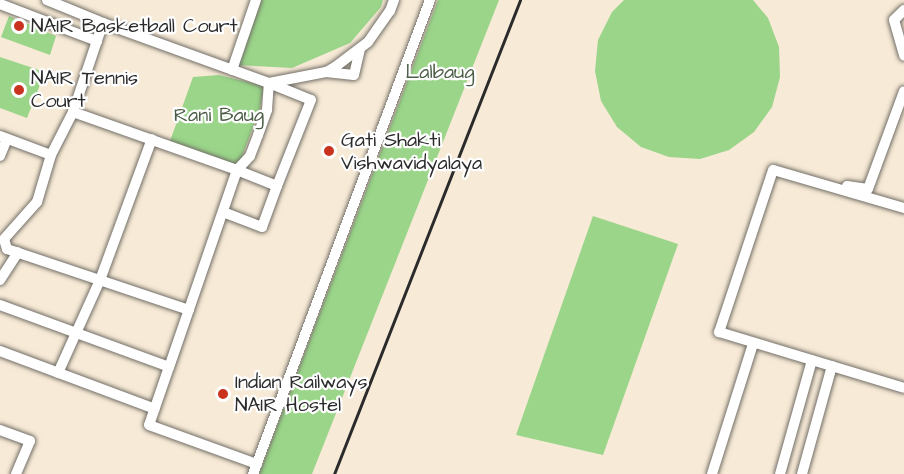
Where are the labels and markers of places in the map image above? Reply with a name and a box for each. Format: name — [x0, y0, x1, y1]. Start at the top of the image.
place label: NAIR Basketball Court — [31, 14, 238, 38]
marker: NAIR Basketball Court — [12, 19, 26, 33]
place label: NAIR Tennis Court — [31, 66, 138, 113]
marker: NAIR Tennis Court — [12, 83, 26, 97]
place label: Gati Shakti Vishwavidyalaya — [341, 128, 482, 175]
marker: Gati Shakti Vishwavidyalaya — [322, 144, 336, 158]
place label: Indian Railways NAIR Hostel — [235, 371, 367, 418]
marker: Indian Railways NAIR Hostel — [216, 387, 230, 401]

